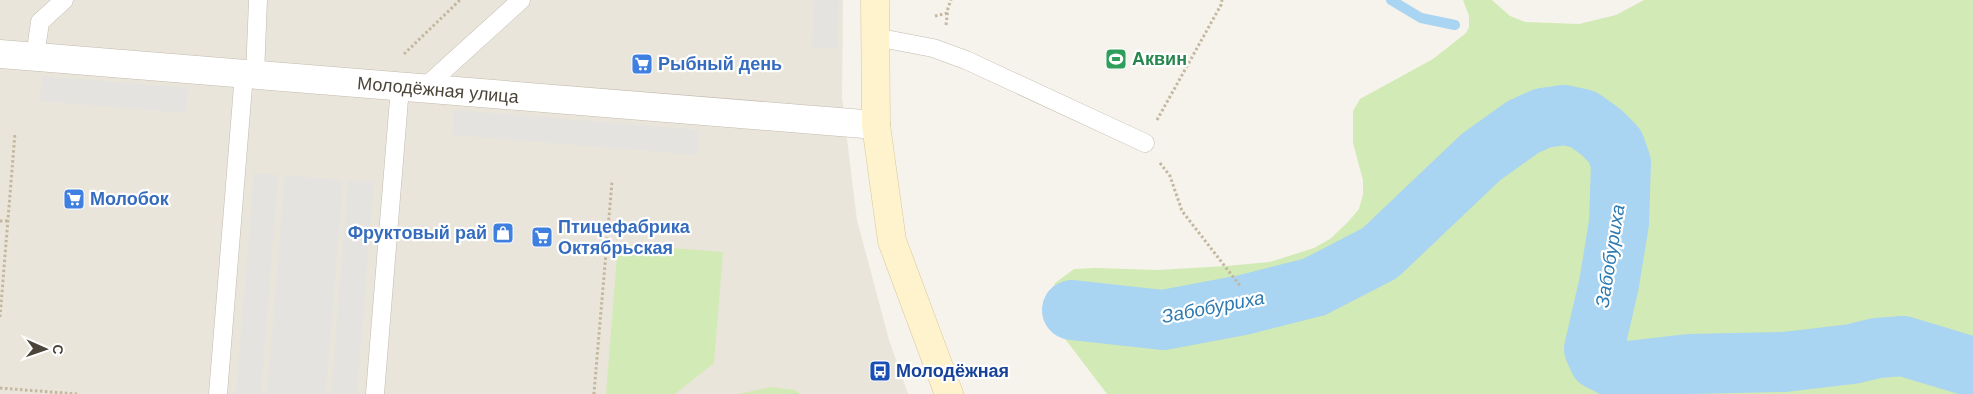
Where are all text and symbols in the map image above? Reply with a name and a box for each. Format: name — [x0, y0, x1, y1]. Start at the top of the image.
sports icon: Аквин — [1104, 47, 1128, 71]
place label: Аквин — [1132, 49, 1187, 69]
supermarket icon: Рыбный день — [630, 52, 654, 76]
place label: Рыбный день — [658, 54, 782, 74]
street label: Молодёжная улица — [356, 73, 520, 107]
supermarket icon: Молобок — [62, 187, 86, 211]
place label: Молобок — [90, 189, 170, 209]
water label: Забобуриха — [1591, 203, 1629, 309]
place label: Птицефабрика Октябрьская — [558, 217, 691, 258]
shop icon: Фруктовый рай — [491, 221, 515, 245]
place label: Фруктовый рай — [348, 223, 487, 243]
supermarket icon: Птицефабрика Октябрьская — [530, 225, 554, 249]
water label: Забобуриха — [1160, 287, 1266, 327]
north arrow — [20, 324, 70, 374]
text: С — [50, 344, 66, 355]
bus stop icon: Молодёжная — [868, 359, 892, 383]
place label: Молодёжная — [896, 361, 1009, 381]

